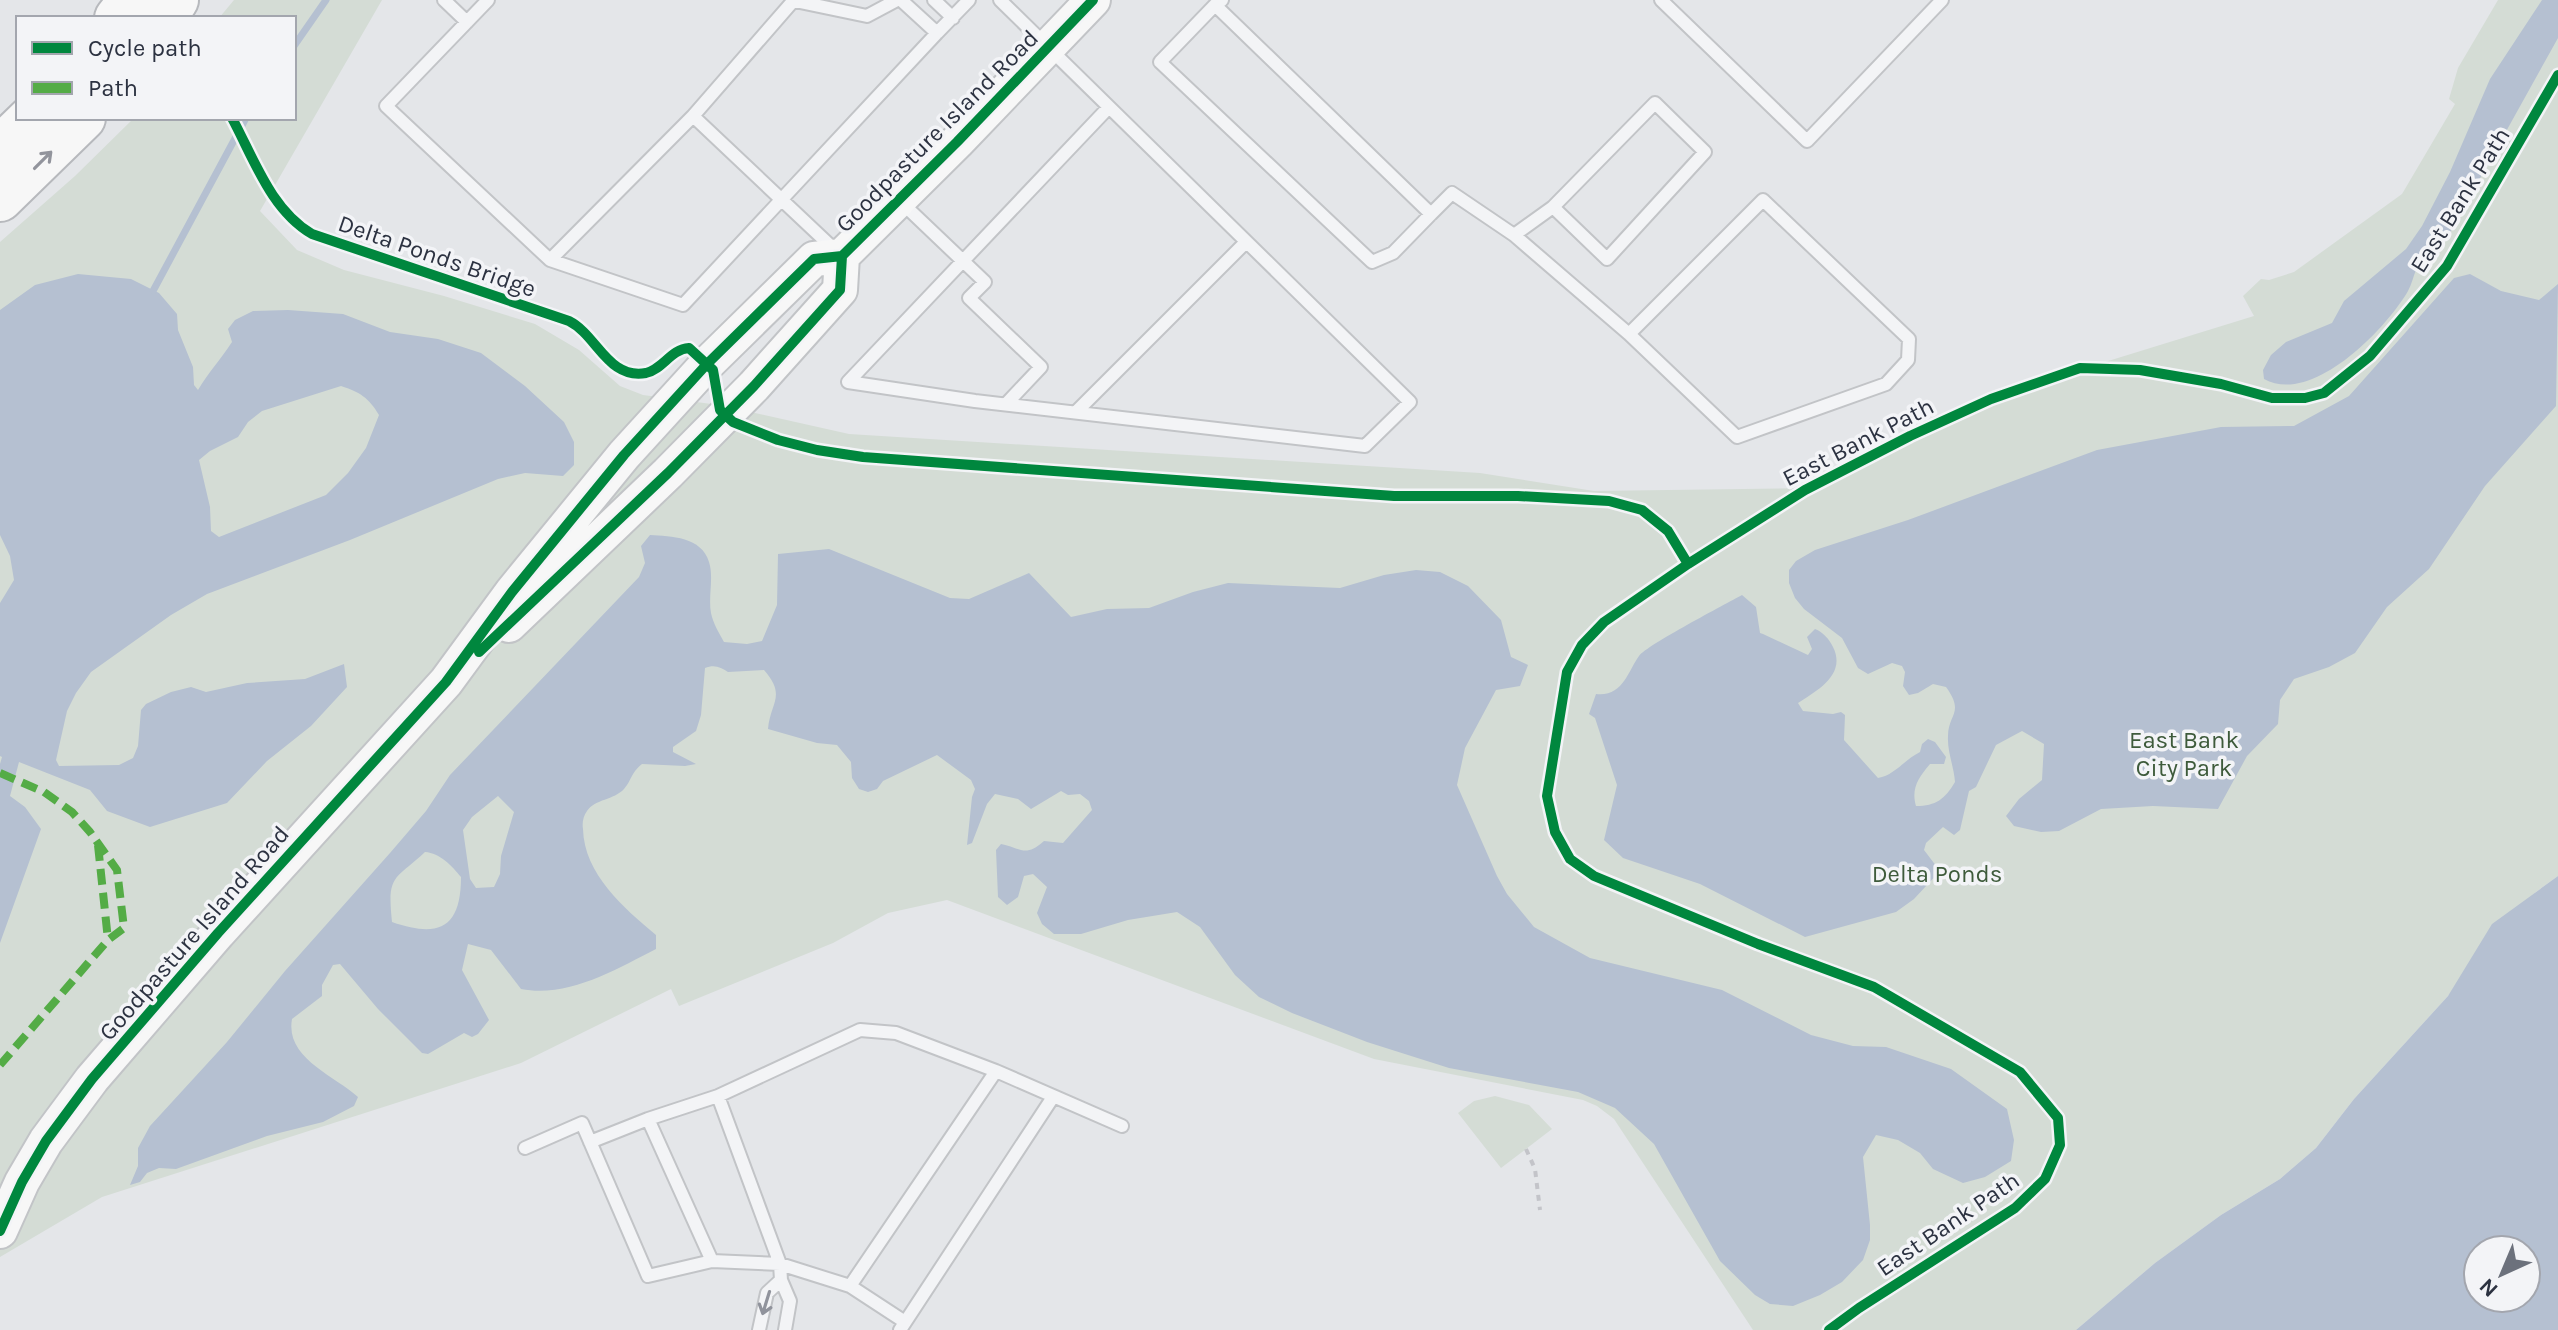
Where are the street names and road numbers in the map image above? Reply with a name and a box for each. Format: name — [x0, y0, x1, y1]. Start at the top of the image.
street label: Goodpasture Island Road — [830, 24, 1044, 238]
street label: East Bank Path — [2404, 122, 2516, 278]
street label: Delta Ponds Bridge — [335, 209, 539, 303]
street label: East Bank Path — [1778, 392, 1938, 492]
street label: Goodpasture Island Road — [93, 820, 295, 1046]
street label: East Bank Path — [1871, 1166, 2025, 1282]

